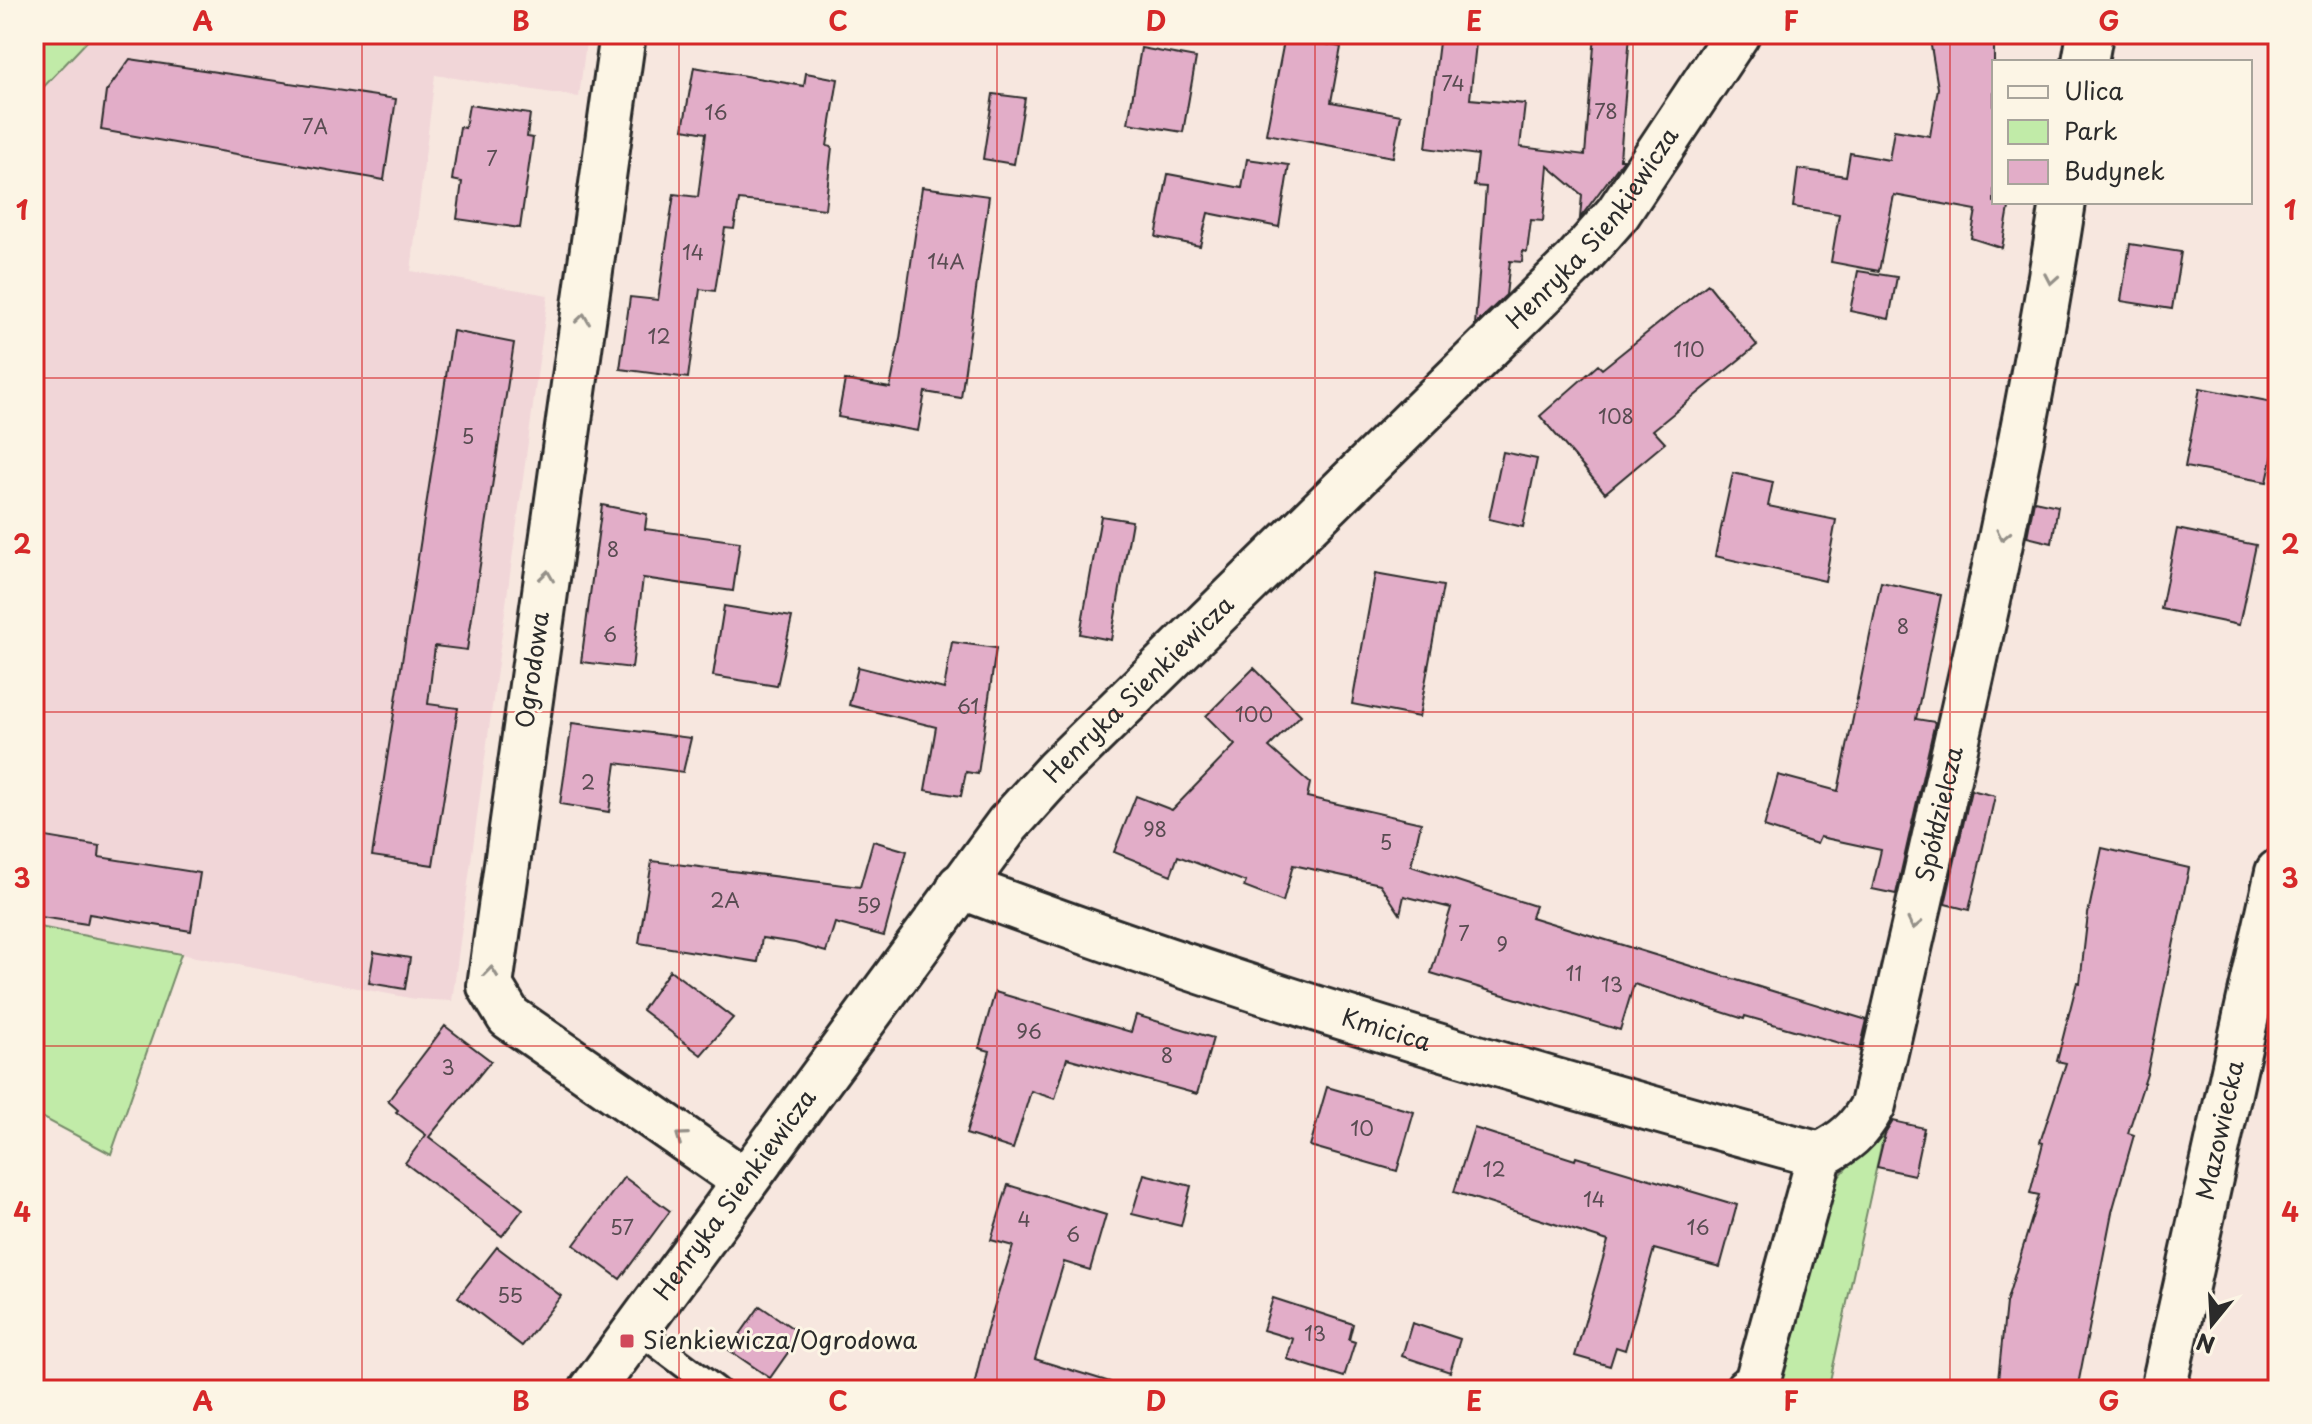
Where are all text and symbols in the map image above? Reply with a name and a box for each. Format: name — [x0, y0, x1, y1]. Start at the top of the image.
text: A — [193, 1, 213, 40]
text: B — [512, 1, 530, 40]
text: C — [828, 1, 848, 40]
text: D — [1146, 1, 1166, 40]
text: E — [1466, 1, 1482, 40]
text: F — [1783, 1, 1799, 40]
text: G — [2098, 1, 2120, 40]
legend — [1992, 60, 2252, 204]
house number: 74 — [1441, 68, 1465, 98]
text: Ulica — [2064, 72, 2123, 108]
house number: 78 — [1594, 96, 1618, 126]
house number: 16 — [705, 97, 728, 127]
house number: 7A — [302, 111, 328, 141]
text: Park — [2064, 112, 2118, 148]
street label: Henryka Sienkiewicza — [1497, 119, 1686, 337]
house number: 7 — [486, 143, 498, 173]
text: Budynek — [2064, 152, 2165, 188]
text: 1 — [16, 190, 28, 229]
text: 1 — [2284, 190, 2296, 229]
house number: 14 — [682, 237, 704, 267]
house number: 14A — [927, 246, 965, 276]
one-way arrow — [2044, 272, 2061, 286]
one-way arrow — [574, 312, 591, 326]
house number: 12 — [647, 321, 671, 351]
house number: 110 — [1673, 334, 1705, 364]
house number: 108 — [1598, 401, 1634, 431]
house number: 5 — [462, 421, 474, 451]
text: 2 — [13, 524, 31, 563]
text: 2 — [2281, 524, 2299, 563]
one-way arrow — [1996, 528, 2013, 541]
house number: 8 — [607, 534, 619, 564]
one-way arrow — [538, 569, 555, 583]
street label: Henryka Sienkiewicza — [1034, 586, 1241, 790]
street label: Ogrodowa — [505, 609, 557, 730]
house number: 8 — [1897, 611, 1909, 641]
house number: 6 — [603, 619, 617, 649]
house number: 61 — [957, 691, 979, 721]
house number: 100 — [1235, 699, 1273, 729]
street label: Spółdzielcza — [1905, 743, 1971, 885]
house number: 2 — [581, 767, 595, 797]
house number: 98 — [1143, 814, 1167, 844]
house number: 5 — [1380, 827, 1392, 857]
text: 3 — [13, 858, 31, 897]
text: 3 — [2281, 858, 2299, 897]
house number: 2A — [710, 885, 740, 915]
house number: 59 — [857, 890, 881, 920]
one-way arrow — [1906, 917, 1923, 931]
house number: 7 — [1458, 918, 1470, 948]
house number: 9 — [1496, 929, 1508, 959]
house number: 11 — [1566, 958, 1582, 988]
one-way arrow — [483, 965, 500, 978]
house number: 13 — [1601, 969, 1623, 999]
street label: Kmicica — [1338, 998, 1436, 1059]
house number: 96 — [1016, 1016, 1042, 1046]
house number: 8 — [1161, 1040, 1173, 1070]
house number: 3 — [441, 1052, 455, 1082]
street label: Mazowiecka — [2186, 1056, 2252, 1203]
street label: Henryka Sienkiewicza — [644, 1081, 824, 1307]
house number: 10 — [1350, 1113, 1374, 1143]
one-way arrow — [675, 1132, 689, 1147]
house number: 12 — [1482, 1154, 1506, 1184]
house number: 14 — [1583, 1184, 1605, 1214]
text: 4 — [13, 1192, 31, 1231]
text: 4 — [2281, 1192, 2299, 1231]
house number: 4 — [1017, 1204, 1031, 1234]
house number: 57 — [610, 1212, 634, 1242]
house number: 16 — [1687, 1212, 1710, 1242]
house number: 6 — [1066, 1219, 1080, 1249]
house number: 55 — [497, 1280, 523, 1310]
north arrow — [2172, 1284, 2252, 1364]
house number: 13 — [1304, 1318, 1326, 1348]
place label: Sienkiewicza/Ogrodowa — [643, 1321, 917, 1357]
text: N — [2192, 1326, 2219, 1363]
marker: Sienkiewicza/Ogrodowa — [618, 1332, 636, 1350]
text: A — [193, 1381, 213, 1420]
text: B — [512, 1381, 530, 1420]
text: C — [828, 1381, 848, 1420]
text: D — [1146, 1381, 1166, 1420]
text: E — [1466, 1381, 1482, 1420]
text: F — [1783, 1381, 1799, 1420]
text: G — [2098, 1381, 2120, 1420]

